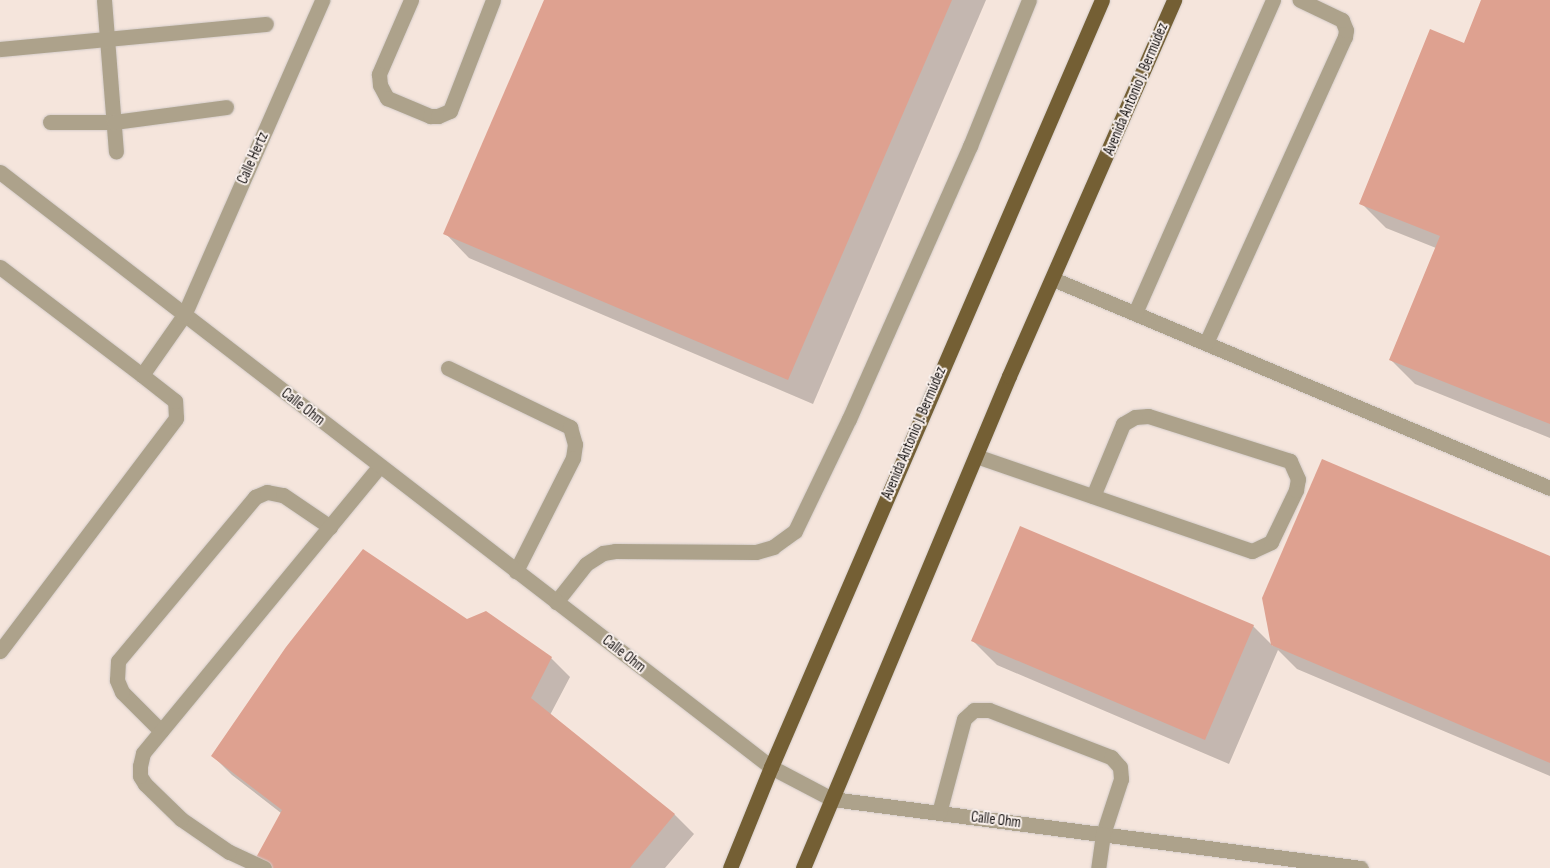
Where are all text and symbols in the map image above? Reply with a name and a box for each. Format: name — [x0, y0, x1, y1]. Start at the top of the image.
street label: Avenida Antonio J. Bermúdez — [1100, 20, 1172, 158]
street label: Calle Hertz — [234, 129, 272, 187]
street label: Avenida Antonio J. Bermúdez — [878, 364, 950, 502]
street label: Calle Ohm — [278, 384, 328, 430]
street label: Calle Ohm — [599, 631, 649, 677]
street label: Calle Ohm — [970, 808, 1022, 832]

